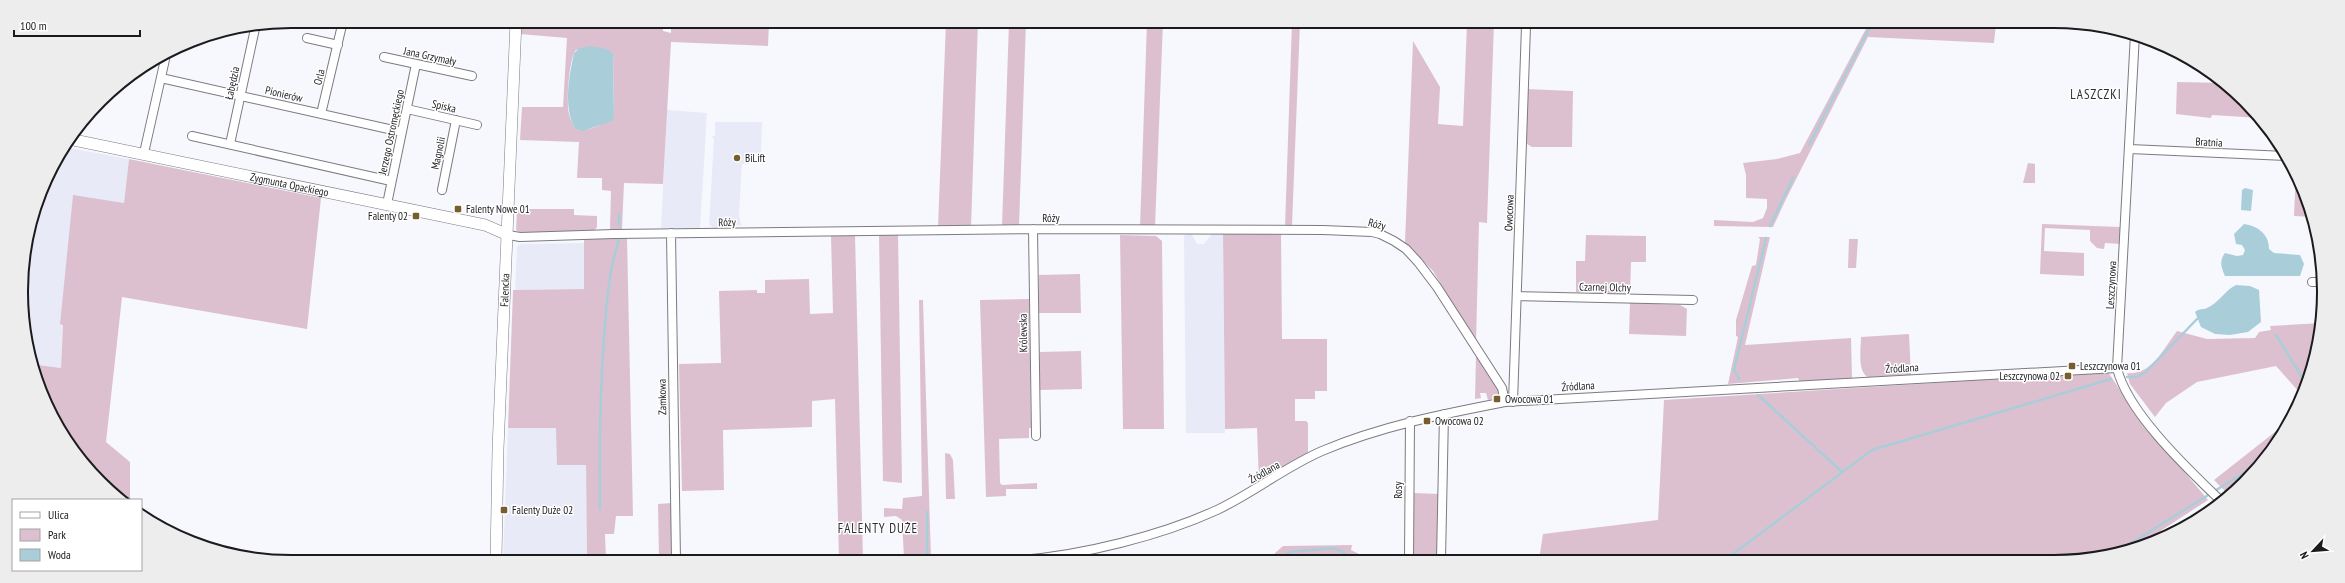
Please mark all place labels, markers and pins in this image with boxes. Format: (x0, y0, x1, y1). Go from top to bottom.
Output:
place label: BiLift (745, 151, 765, 165)
marker: BiLift (732, 153, 742, 163)
place label: Falenty Nowe 01 (466, 202, 530, 216)
marker: Falenty Nowe 01 (453, 204, 463, 214)
place label: Falenty 02 (368, 209, 408, 223)
marker: Falenty 02 (411, 211, 421, 221)
place label: Leszczynowa 01 (2080, 359, 2141, 373)
marker: Leszczynowa 01 (2067, 361, 2077, 371)
place label: Leszczynowa 02 (1999, 369, 2060, 383)
marker: Leszczynowa 02 (2063, 371, 2073, 381)
place label: Owocowa 01 (1505, 392, 1554, 406)
marker: Owocowa 01 (1492, 394, 1502, 404)
place label: Owocowa 02 (1435, 414, 1484, 428)
marker: Owocowa 02 (1422, 416, 1432, 426)
place label: Falenty Duże 02 (512, 503, 573, 517)
marker: Falenty Duże 02 (499, 505, 509, 515)

